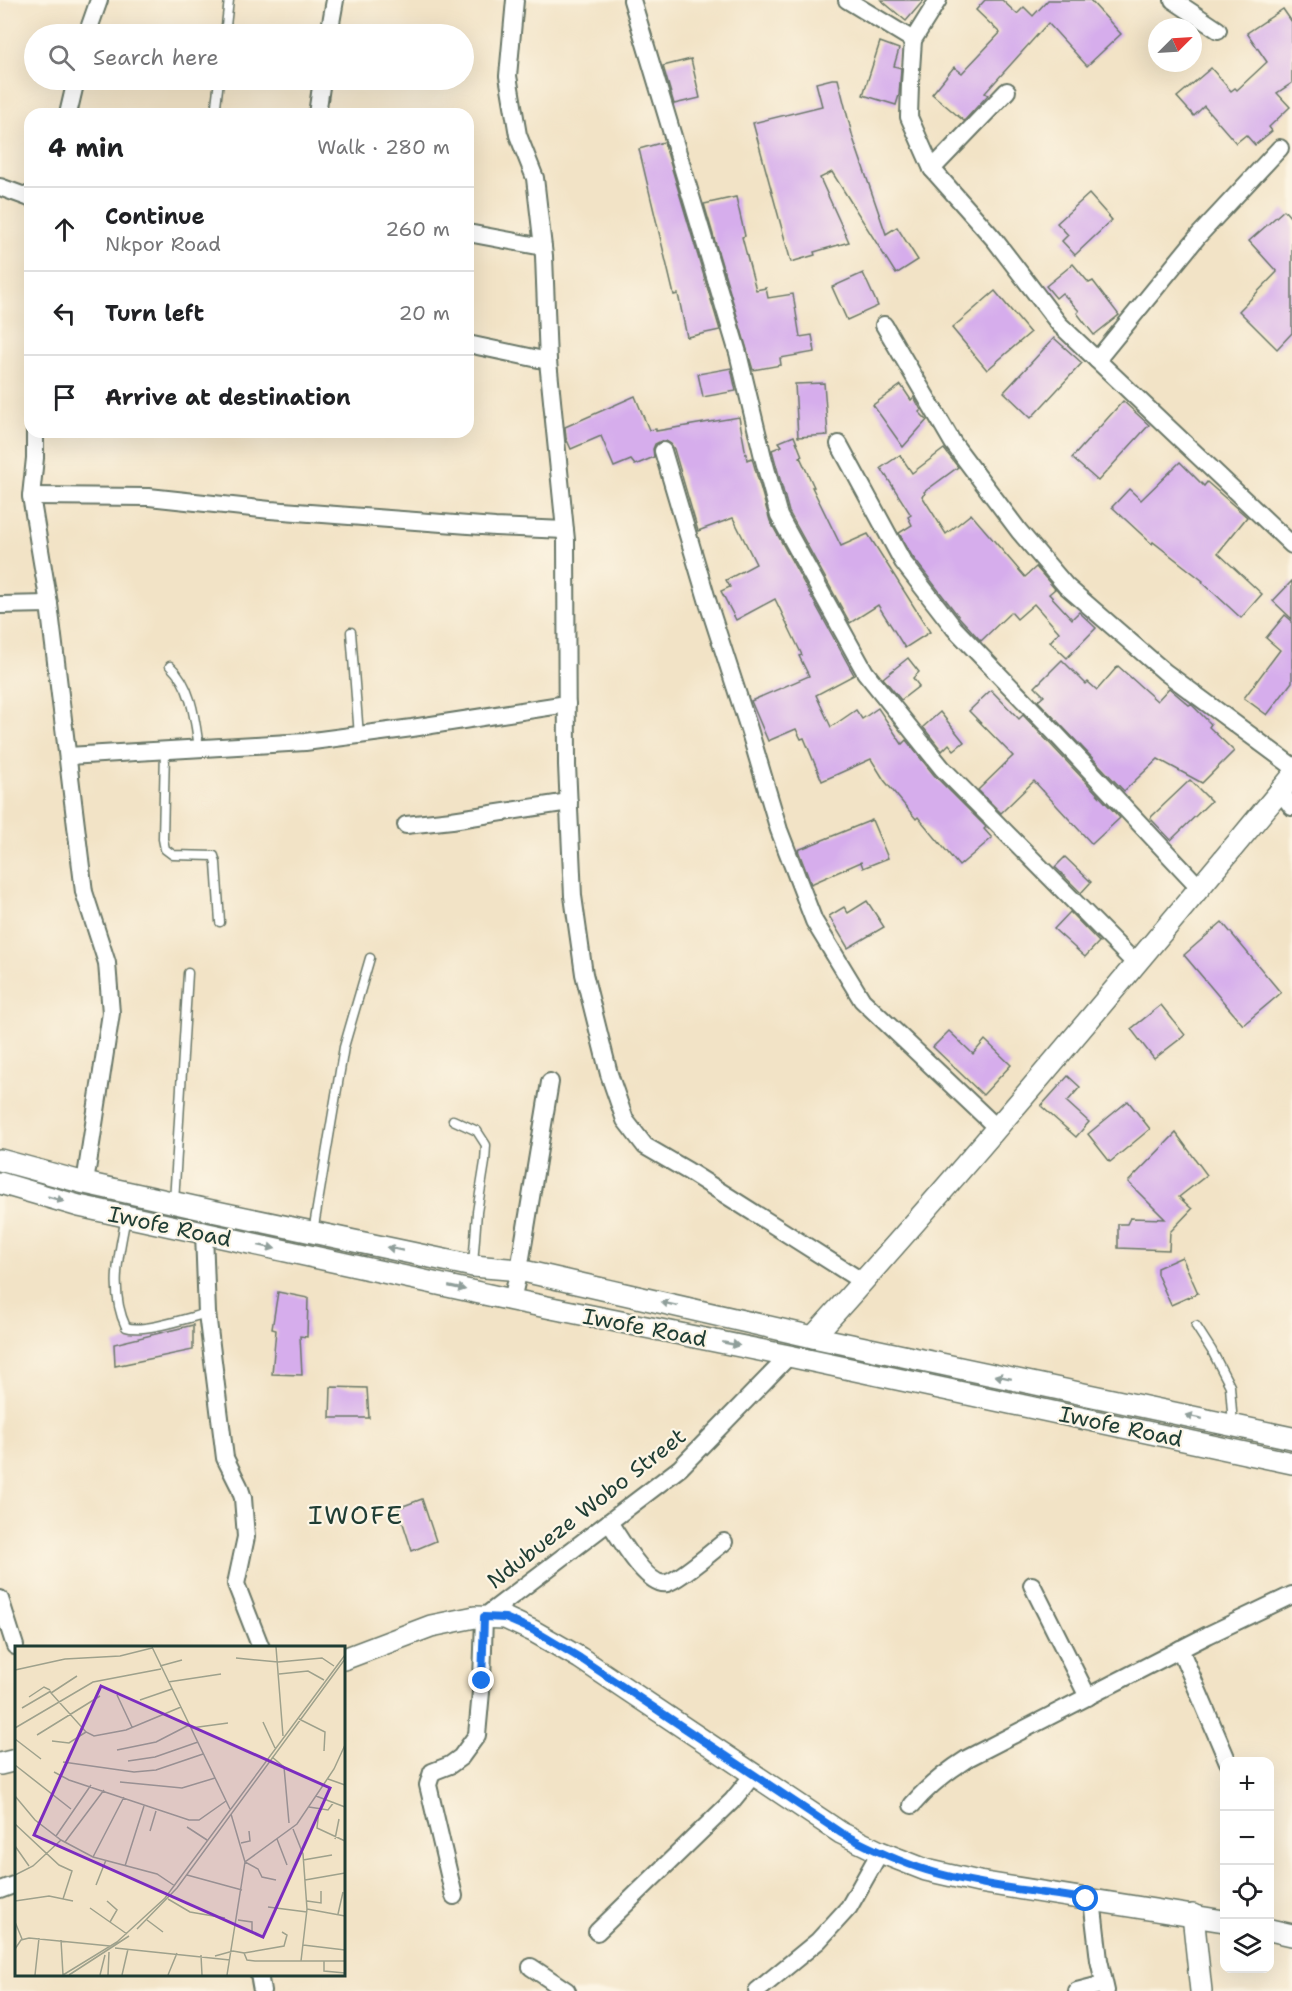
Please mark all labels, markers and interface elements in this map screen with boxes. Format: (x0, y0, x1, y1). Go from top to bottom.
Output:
north arrow (1148, 18, 1202, 72)
search box (24, 24, 474, 90)
icon: search (45, 41, 78, 74)
text: Search here (93, 43, 219, 72)
text: 4 min (48, 130, 124, 165)
text: Walk · 280 m (317, 134, 450, 160)
text: Continue (105, 202, 205, 231)
icon: ahead (48, 213, 81, 246)
text: 260 m (385, 216, 450, 242)
text: Nkpor Road (105, 231, 221, 257)
icon: left (48, 297, 81, 330)
text: Turn left (105, 299, 204, 328)
text: 20 m (399, 300, 450, 326)
icon: arrive (48, 381, 81, 414)
text: Arrive at destination (105, 383, 351, 412)
one-way arrow (47, 1195, 65, 1204)
street label: Iwofe Road (105, 1199, 234, 1254)
one-way arrow (258, 1242, 276, 1252)
one-way arrow (386, 1244, 405, 1254)
one-way arrow (448, 1284, 467, 1293)
one-way arrow (659, 1298, 678, 1308)
street label: Iwofe Road (581, 1301, 709, 1354)
one-way arrow (721, 1340, 740, 1349)
one-way arrow (993, 1372, 1012, 1381)
street label: Iwofe Road (1056, 1399, 1185, 1454)
one-way arrow (1184, 1412, 1203, 1421)
street label: Ndubueze Wobo Street (481, 1422, 692, 1595)
district label: IWOFE (308, 1497, 404, 1532)
inset map (15, 1646, 345, 1976)
route end (468, 1667, 494, 1693)
map controls (1220, 1757, 1274, 1973)
button: + (1220, 1757, 1274, 1811)
button: − (1220, 1811, 1274, 1865)
button: locate (1220, 1865, 1274, 1919)
route start (1072, 1885, 1098, 1911)
button: layers (1220, 1919, 1274, 1973)

